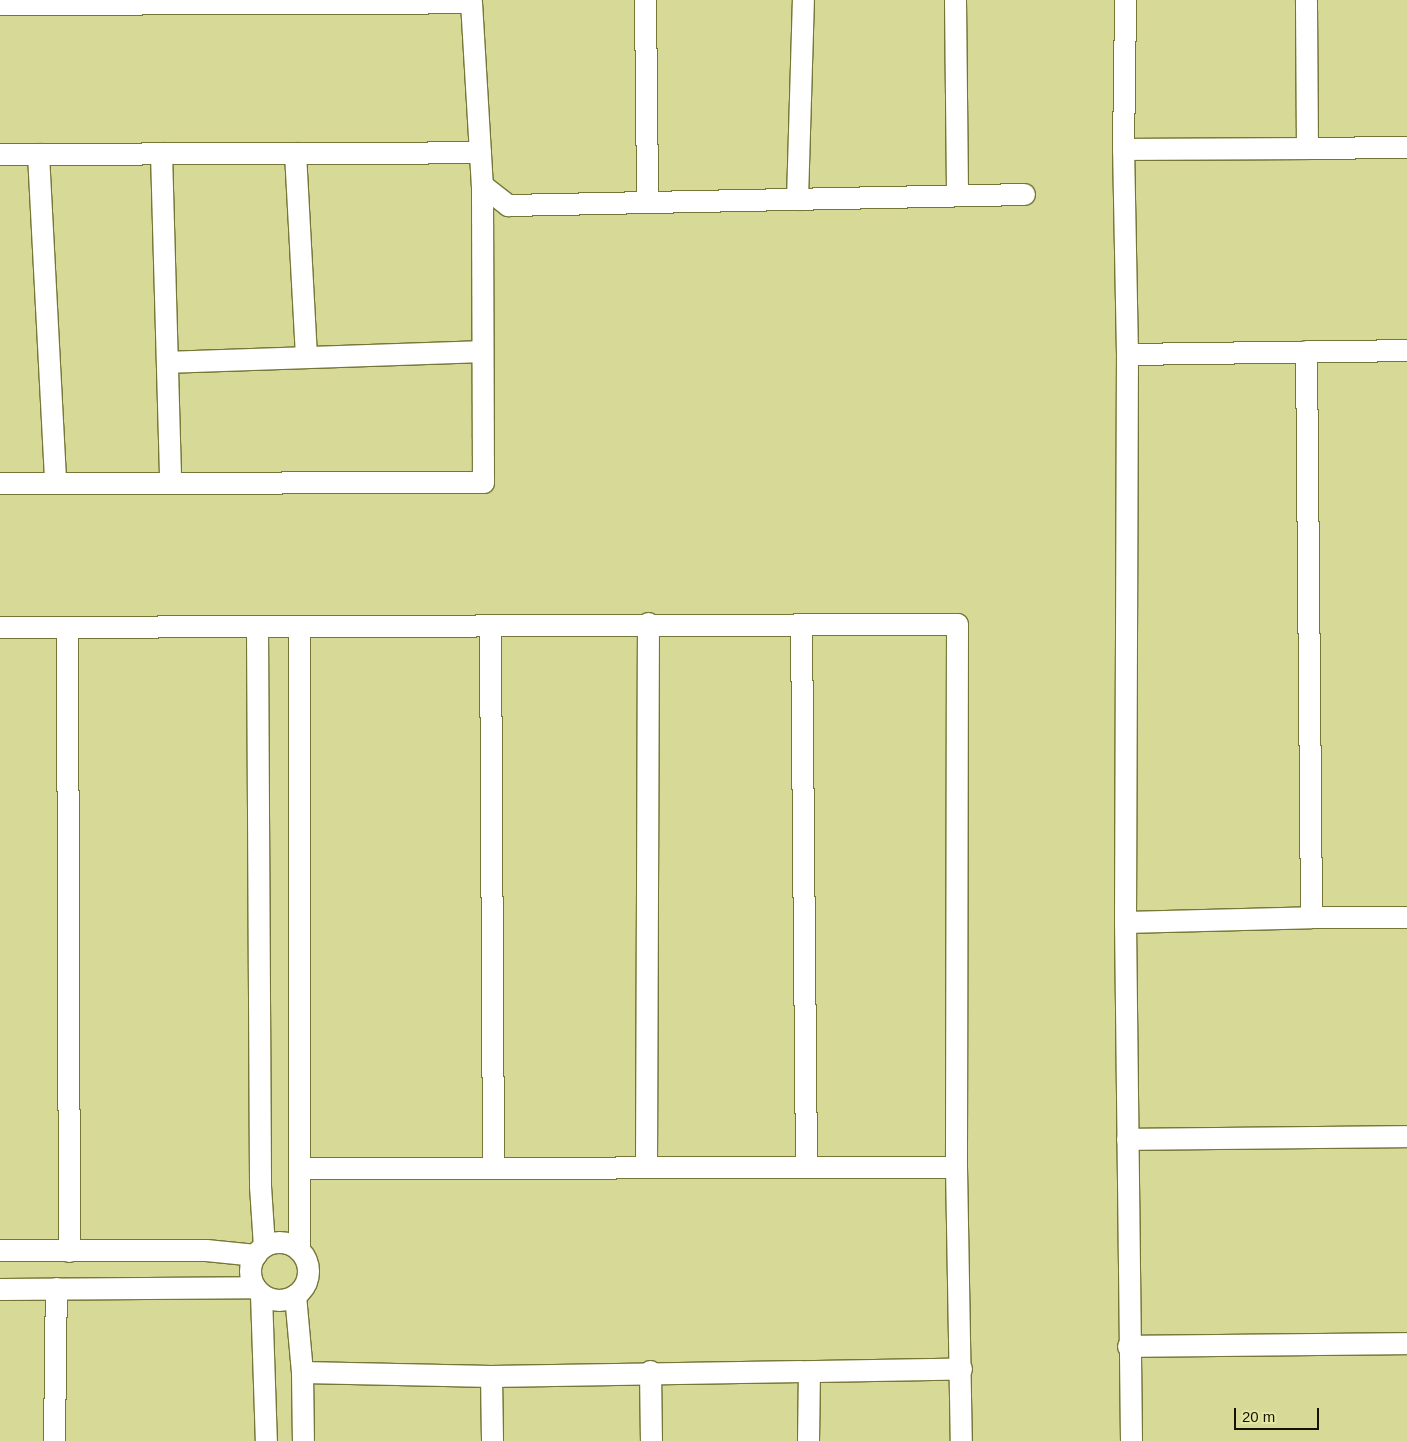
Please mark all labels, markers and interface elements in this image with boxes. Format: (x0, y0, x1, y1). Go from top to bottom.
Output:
scale bar (1237, 1398, 1322, 1430)
text: 20 m (1242, 1408, 1275, 1425)

